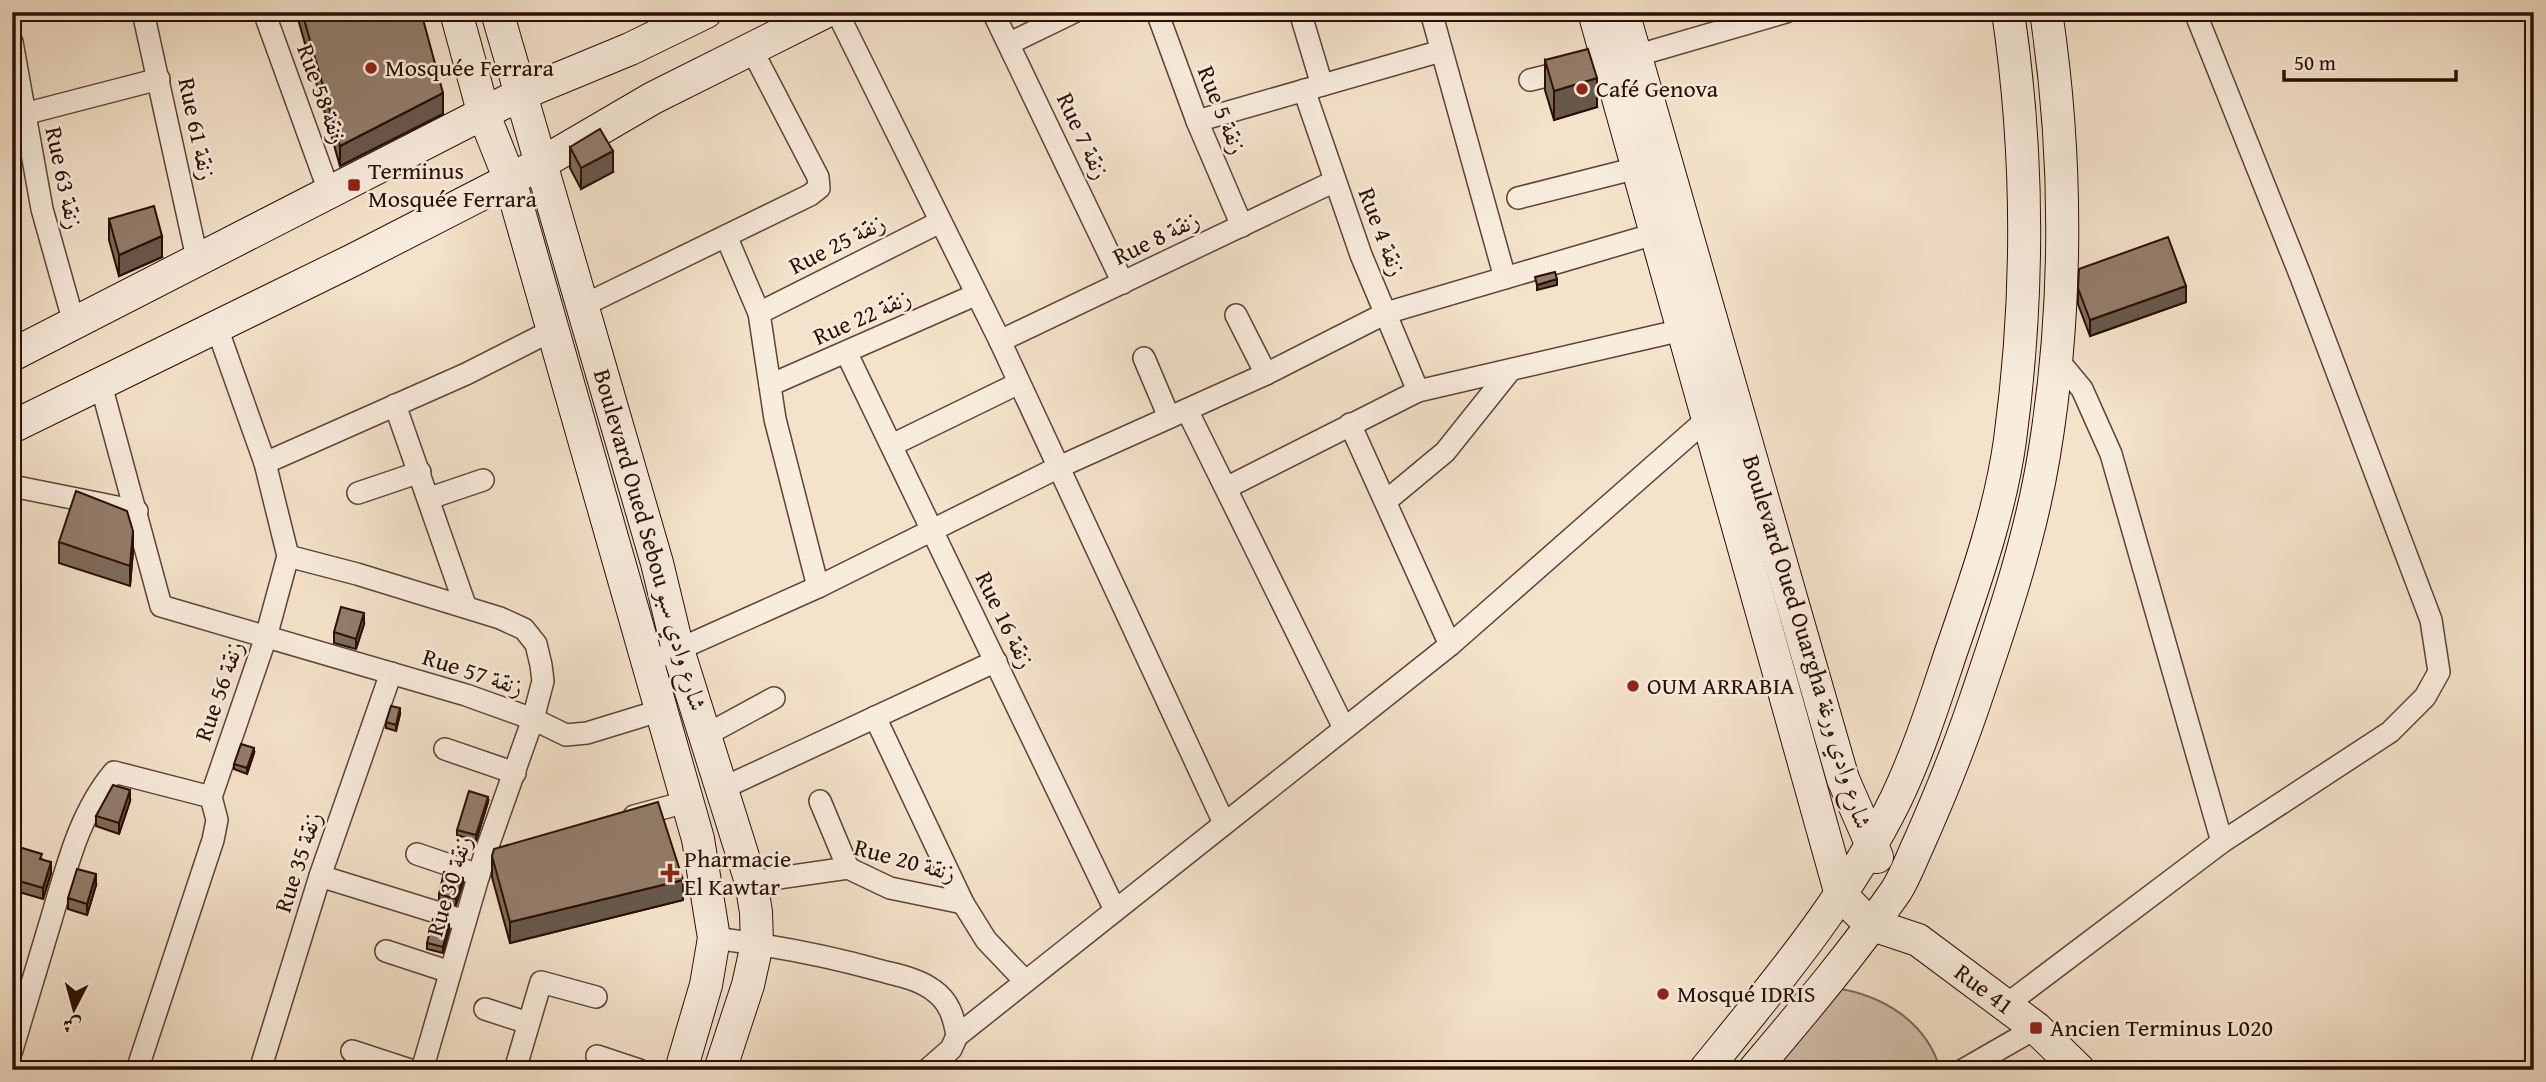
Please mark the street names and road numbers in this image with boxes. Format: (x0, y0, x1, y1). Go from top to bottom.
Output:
street label: Rue 58 زنقة (288, 39, 357, 149)
street label: Rue 5 زنقة (1189, 60, 1256, 159)
street label: Rue 61 زنقة (170, 74, 225, 183)
street label: Rue 7 زنقة (1048, 86, 1119, 185)
street label: Rue 63 زنقة (37, 123, 92, 232)
street label: Rue 4 زنقة (1350, 182, 1415, 281)
street label: Rue 8 زنقة (1107, 202, 1205, 274)
street label: Rue 25 زنقة (782, 204, 891, 283)
street label: Rue 22 زنقة (807, 279, 916, 354)
street label: Boulevard Oued Sebou شارع وادي سبو (582, 365, 716, 716)
street label: Boulevard Oued Ouargha شارع وادي ورغة (1731, 451, 1881, 834)
street label: Rue 16 زنقة (967, 565, 1044, 674)
street label: Rue 56 زنقة (185, 636, 252, 746)
street label: Rue 57 زنقة (418, 639, 528, 704)
street label: Rue 35 زنقة (265, 807, 330, 917)
street label: Rue 20 زنقة (850, 829, 960, 890)
street label: Rue 30 زنقة (417, 831, 480, 941)
street label: Rue 41 (1947, 955, 2021, 1023)

